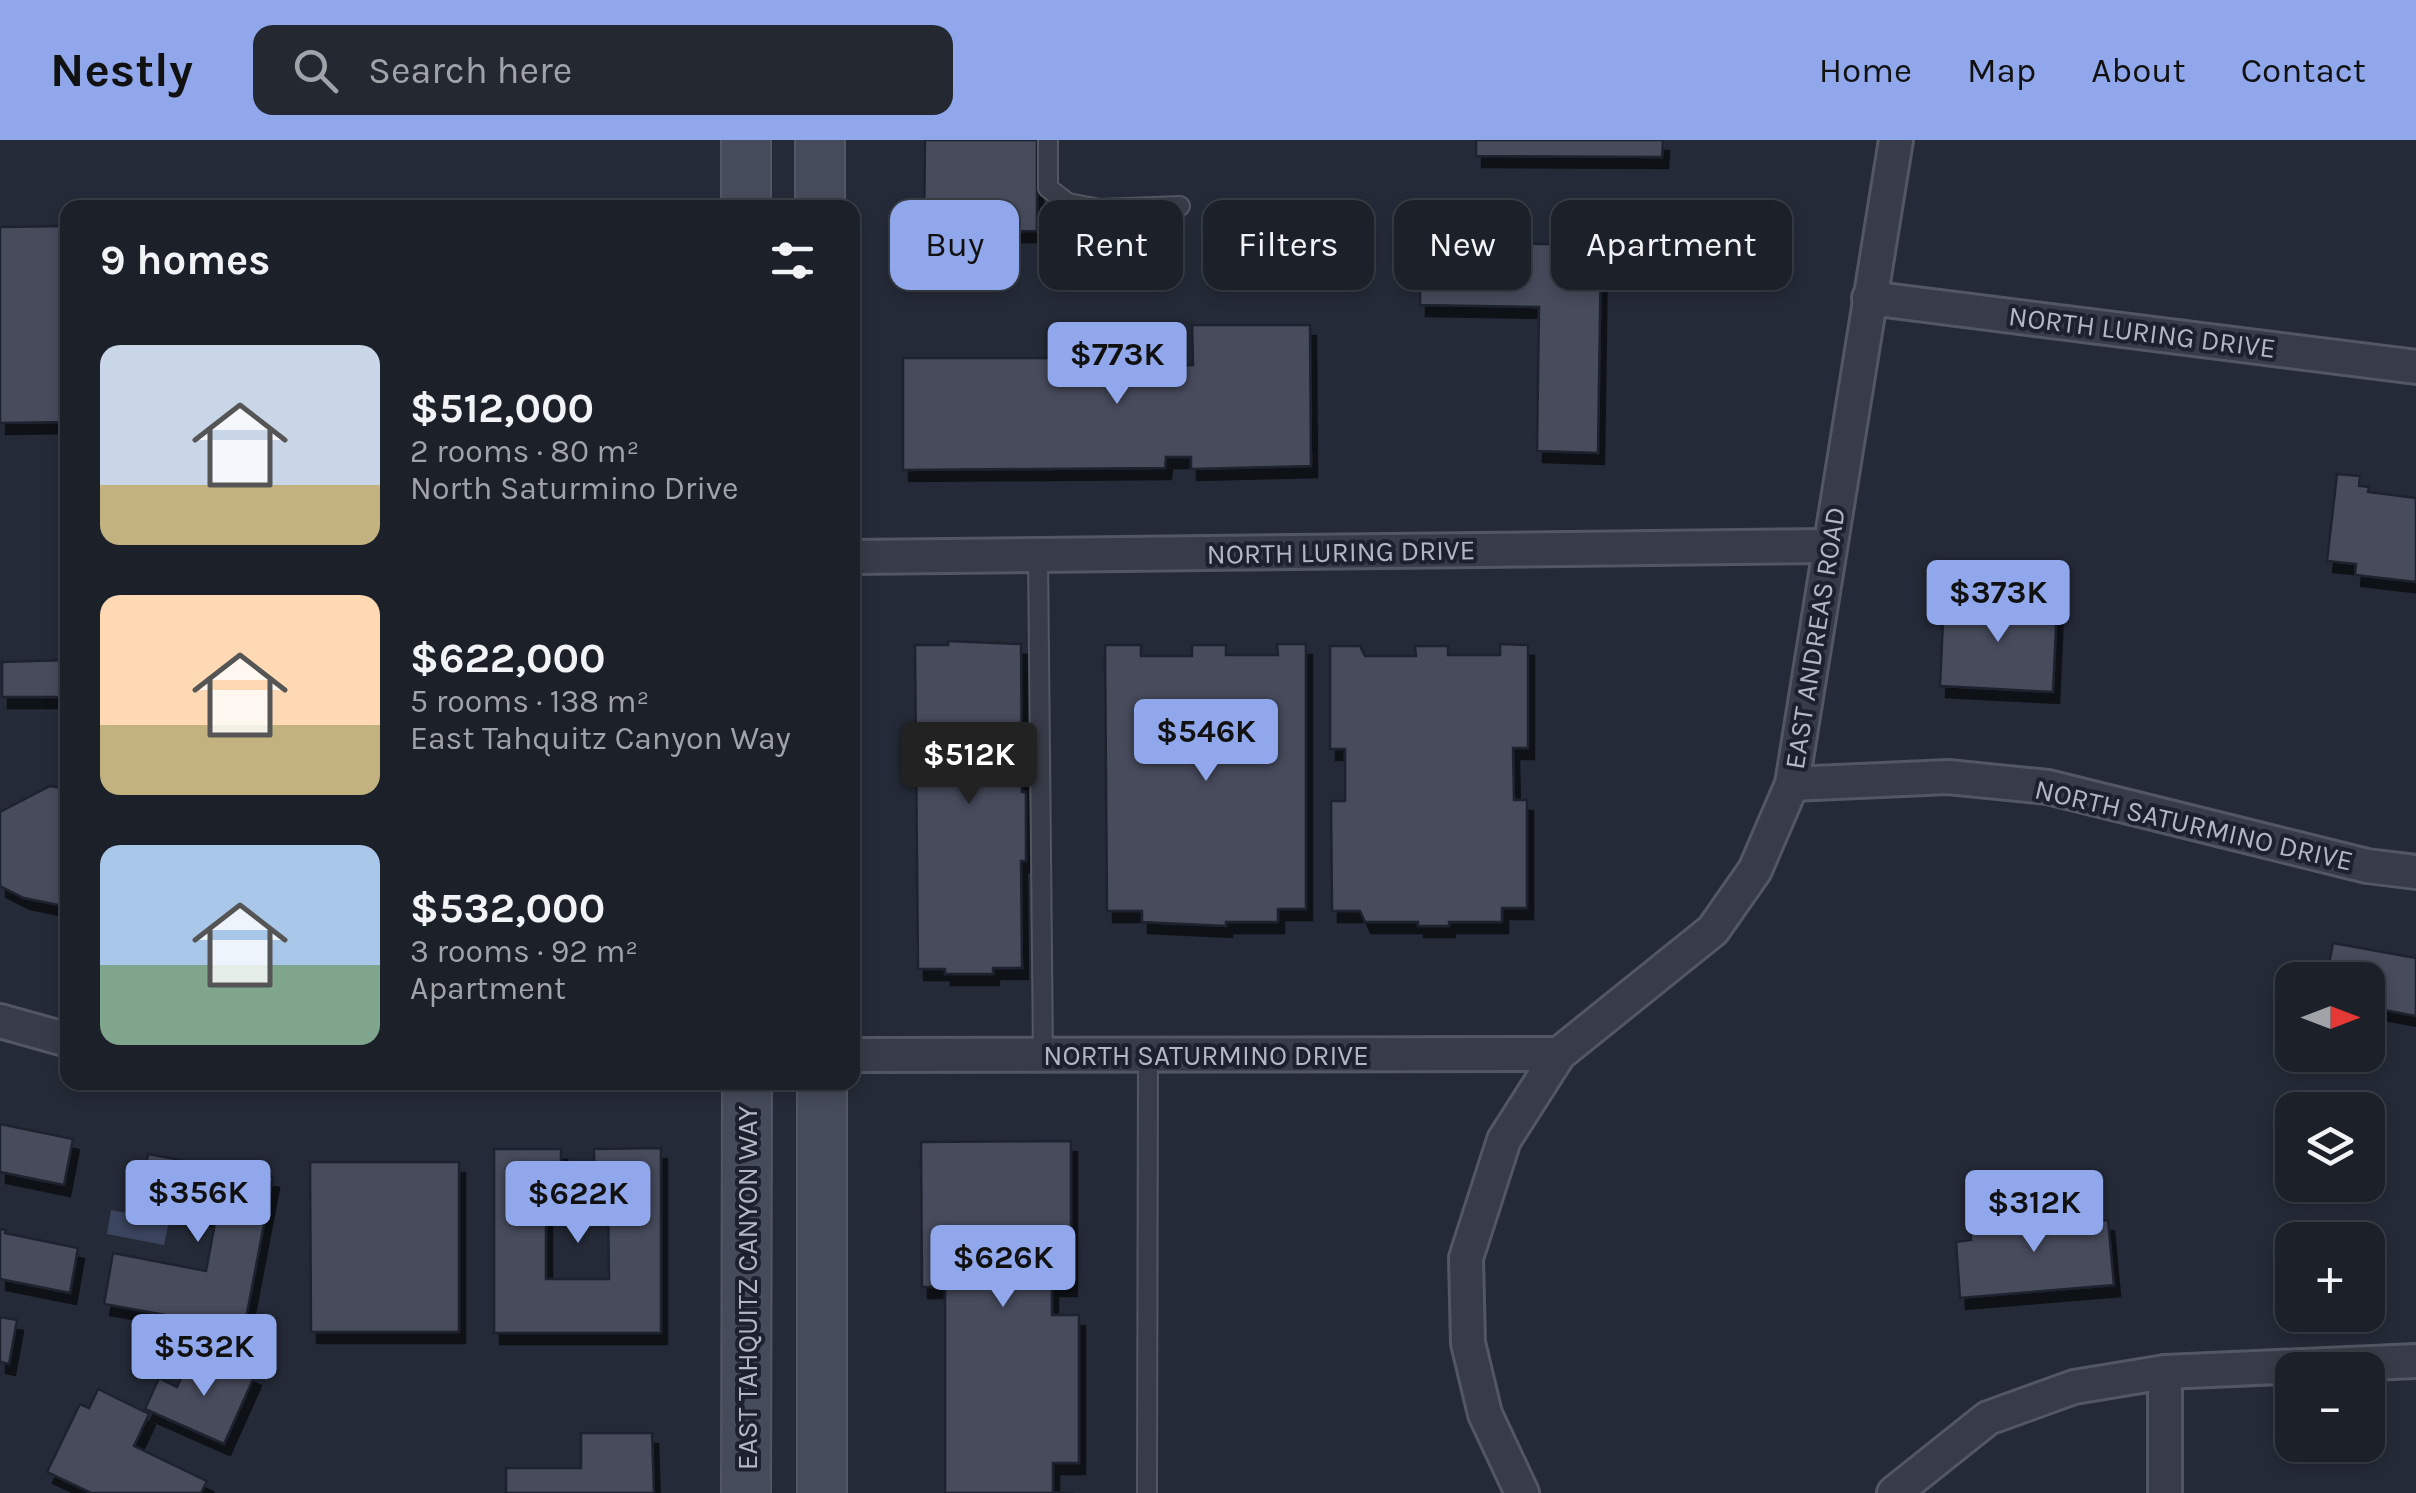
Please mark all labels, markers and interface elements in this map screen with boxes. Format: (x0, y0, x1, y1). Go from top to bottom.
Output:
search box (253, 25, 953, 115)
text: Nestly (50, 42, 193, 98)
icon: search (288, 43, 343, 98)
text: Search here (368, 48, 572, 93)
text: Home (1819, 50, 1912, 91)
text: Map (1967, 50, 2036, 91)
text: About (2091, 50, 2186, 91)
text: Contact (2241, 50, 2366, 91)
chip: Buy (890, 200, 1019, 290)
chip: Rent (1039, 200, 1183, 290)
chip: Filters (1203, 200, 1374, 290)
chip: New (1394, 200, 1531, 290)
chip: Apartment (1551, 200, 1792, 290)
icon: filters (765, 233, 820, 288)
text: 9 homes (100, 235, 270, 285)
street label: NORTH LURING DRIVE (2007, 299, 2277, 365)
pin: $773K (1047, 322, 1187, 407)
text: $773K (1070, 336, 1164, 373)
text: $512,000 (410, 383, 594, 433)
icon: home (180, 385, 300, 505)
text: 2 rooms · 80 m² (410, 433, 639, 470)
text: North Saturmino Drive (410, 470, 738, 507)
street label: EAST ANDREAS ROAD (1778, 504, 1852, 772)
street label: NORTH LURING DRIVE (1206, 533, 1476, 571)
pin: $373K (1928, 560, 2068, 645)
text: $373K (1949, 574, 2047, 611)
text: $622,000 (410, 633, 606, 683)
icon: home (180, 635, 300, 755)
text: 5 rooms · 138 m² (410, 683, 649, 720)
pin: $546K (1136, 699, 1276, 784)
text: $546K (1156, 713, 1256, 750)
text: East Tahquitz Canyon Way (410, 720, 791, 757)
pin: $512K (899, 722, 1039, 807)
text: $512K (923, 736, 1015, 773)
street label: NORTH SATURMINO DRIVE (2032, 772, 2356, 878)
text: $532,000 (410, 883, 605, 933)
icon: home (180, 885, 300, 1005)
text: 3 rooms · 92 m² (410, 933, 638, 970)
north arrow (2275, 962, 2385, 1072)
map controls (2275, 962, 2385, 1462)
text: Apartment (410, 970, 566, 1007)
street label: NORTH SATURMINO DRIVE (1043, 1039, 1369, 1072)
button: layers (2275, 1092, 2385, 1202)
street label: EAST TAHQUITZ CANYON WAY (731, 1105, 764, 1470)
pin: $356K (128, 1160, 268, 1245)
pin: $622K (508, 1161, 648, 1246)
pin: $312K (1964, 1170, 2104, 1255)
text: $356K (148, 1174, 248, 1211)
text: $622K (527, 1175, 629, 1212)
text: $312K (1987, 1184, 2081, 1221)
button: + (2275, 1222, 2385, 1332)
pin: $626K (933, 1225, 1073, 1310)
text: $626K (952, 1239, 1054, 1276)
pin: $532K (134, 1314, 274, 1399)
text: $532K (154, 1328, 254, 1365)
button: − (2275, 1352, 2385, 1462)

